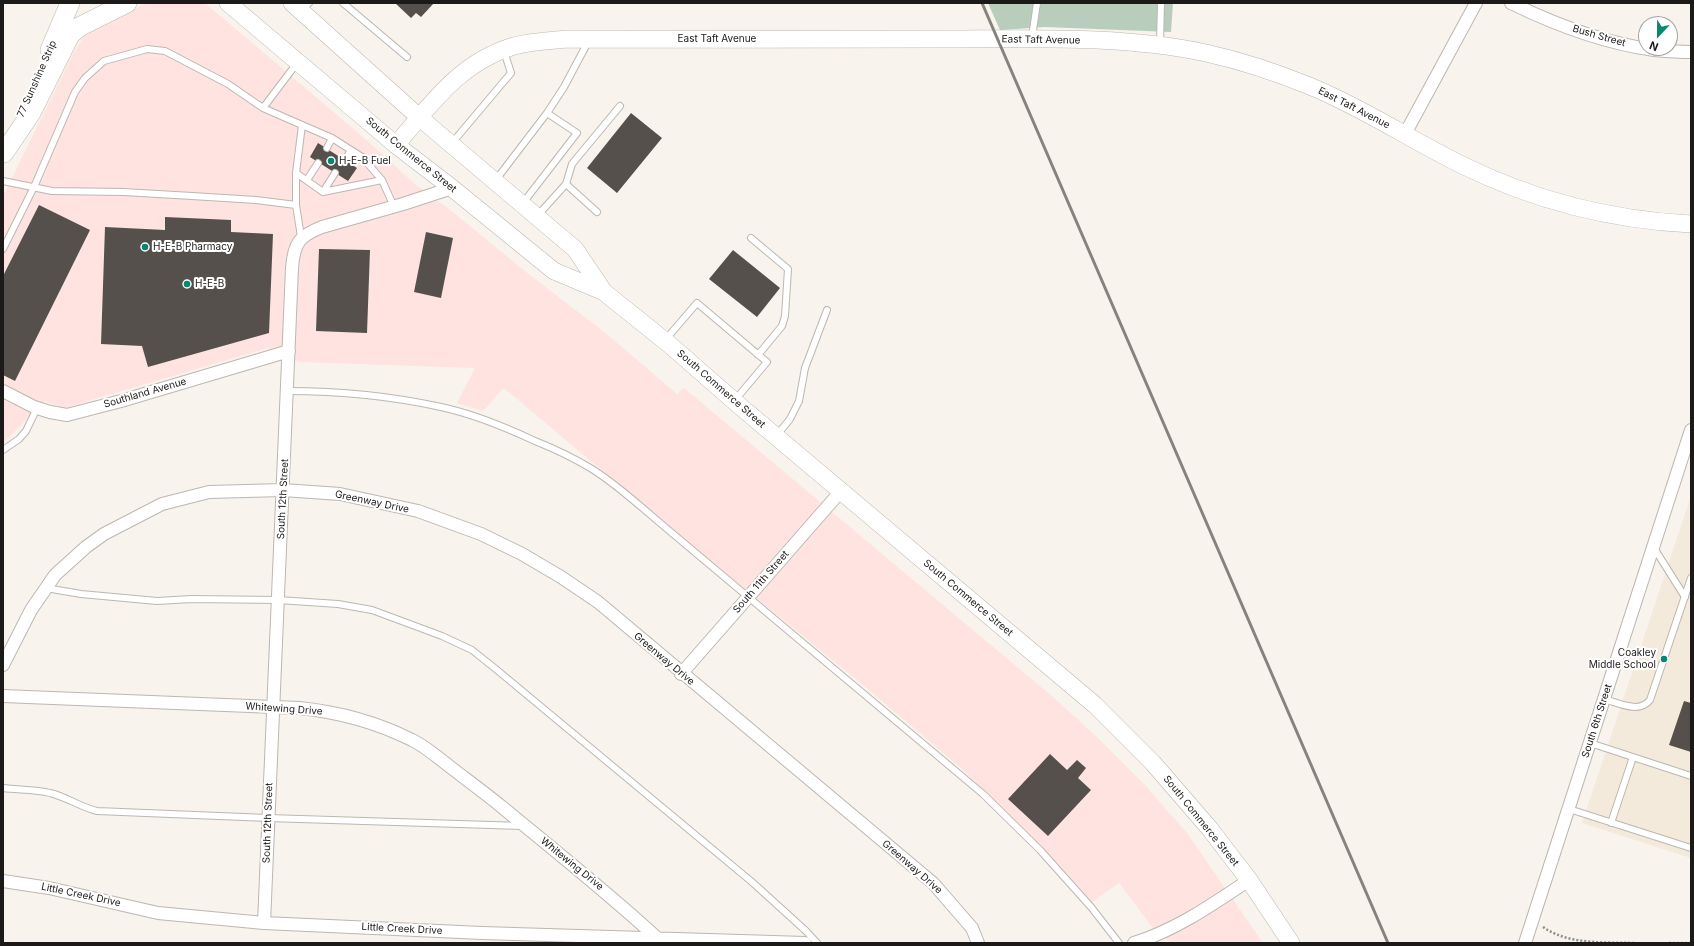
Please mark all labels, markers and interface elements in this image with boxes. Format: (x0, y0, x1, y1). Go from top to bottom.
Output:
north arrow (1638, 16, 1678, 56)
street label: Bush Street (1571, 23, 1627, 49)
street label: East Taft Avenue (678, 33, 756, 45)
street label: East Taft Avenue (1001, 33, 1081, 47)
text: N (1647, 38, 1660, 54)
street label: 77 Sunshine Strip (15, 39, 59, 119)
street label: East Taft Avenue (1316, 85, 1392, 131)
street label: South Commerce Street (363, 115, 459, 195)
place label: H-E-B Fuel (339, 155, 391, 167)
marker: H-E-B Fuel (326, 156, 336, 166)
place label: H-E-B Pharmacy (153, 241, 232, 253)
marker: H-E-B Pharmacy (140, 242, 150, 252)
place label: H-E-B (195, 278, 224, 290)
marker: H-E-B (182, 279, 192, 289)
street label: South Commerce Street (674, 347, 768, 431)
street label: Southland Avenue (102, 375, 188, 411)
street label: South 12th Street (275, 458, 291, 540)
street label: Greenway Drive (334, 488, 410, 516)
street label: South 11th Street (731, 548, 791, 616)
street label: South Commerce Street (921, 557, 1015, 639)
street label: Greenway Drive (631, 630, 697, 688)
place label: Coakley Middle School (1589, 647, 1656, 670)
marker: Coakley Middle School (1659, 654, 1669, 664)
street label: South 6th Street (1579, 683, 1615, 759)
street label: Whitewing Drive (245, 700, 323, 718)
street label: South Commerce Street (1161, 773, 1241, 869)
street label: South 12th Street (261, 782, 275, 864)
street label: Whitewing Drive (538, 835, 606, 893)
street label: Greenway Drive (880, 838, 944, 896)
street label: Little Creek Drive (40, 881, 122, 909)
street label: Little Creek Drive (361, 921, 443, 937)

